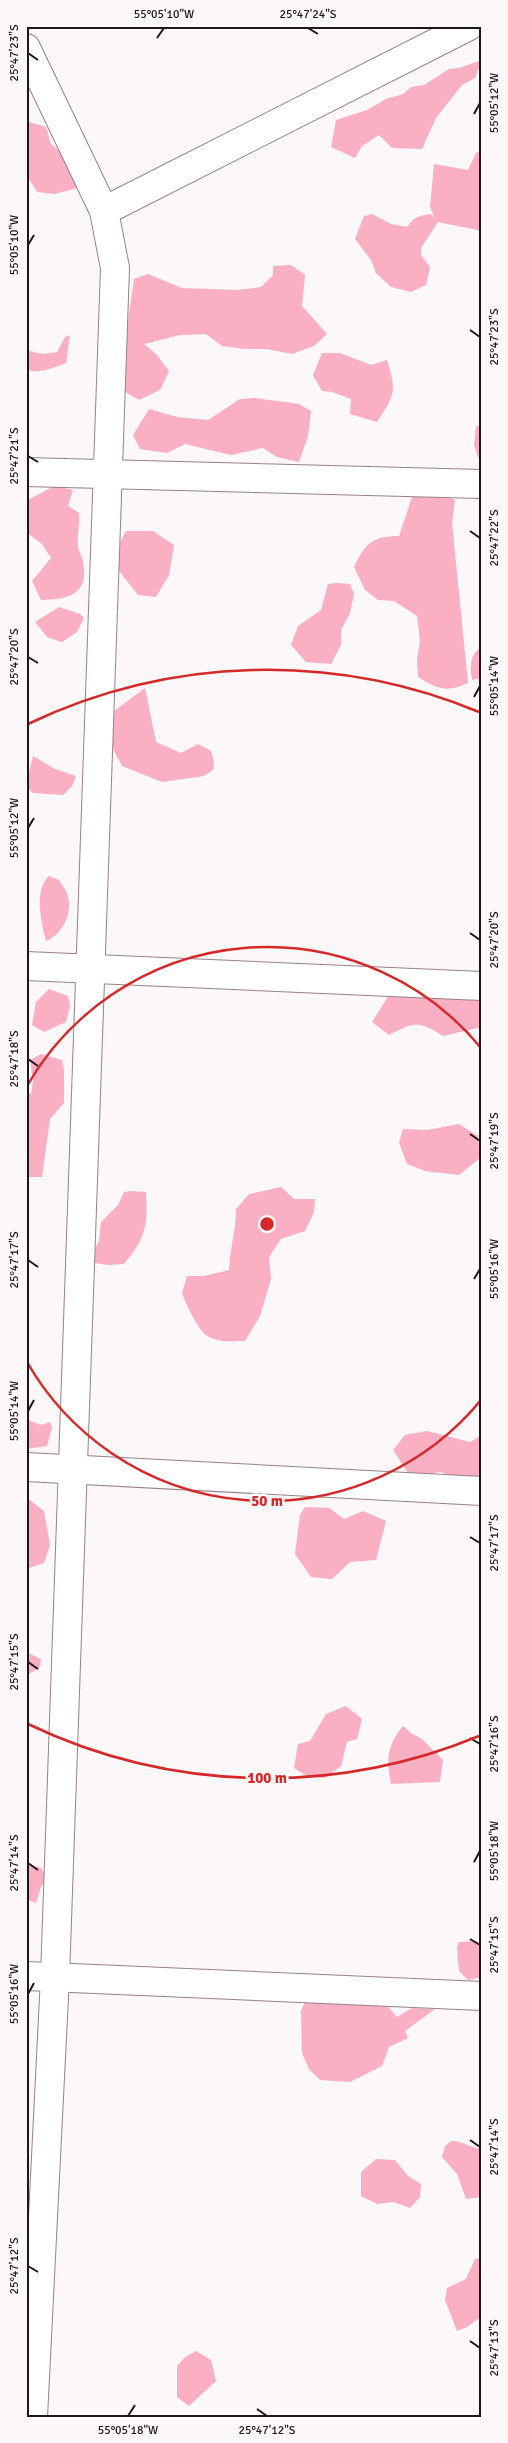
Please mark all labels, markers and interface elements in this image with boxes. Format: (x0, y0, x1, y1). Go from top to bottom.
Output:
text: 55°05'10"W (134, 7, 194, 22)
text: 25°47'24"S (279, 7, 337, 22)
text: 25°47'23"S (7, 24, 22, 82)
text: 55°05'12"W (487, 73, 502, 133)
text: 55°05'10"W (7, 215, 22, 275)
text: 25°47'23"S (487, 308, 502, 366)
text: 25°47'21"S (7, 427, 22, 485)
text: 25°47'22"S (487, 509, 502, 567)
text: 25°47'20"S (7, 628, 22, 686)
text: 55°05'14"W (487, 656, 502, 716)
text: 55°05'12"W (7, 798, 22, 858)
text: 25°47'20"S (487, 911, 502, 969)
text: 25°47'18"S (7, 1030, 22, 1088)
text: 25°47'19"S (487, 1112, 502, 1170)
centre of rings (258, 1215, 276, 1233)
text: 25°47'17"S (7, 1231, 22, 1289)
text: 55°05'16"W (487, 1239, 502, 1299)
text: 55°05'14"W (7, 1381, 22, 1441)
text: 50 m (251, 1492, 283, 1510)
text: 25°47'17"S (487, 1514, 502, 1572)
text: 25°47'15"S (7, 1633, 22, 1691)
text: 25°47'16"S (487, 1715, 502, 1773)
text: 100 m (247, 1769, 287, 1787)
text: 55°05'18"W (487, 1821, 502, 1881)
text: 25°47'14"S (7, 1834, 22, 1892)
text: 25°47'15"S (487, 1916, 502, 1974)
text: 55°05'16"W (7, 1964, 22, 2024)
text: 25°47'14"S (487, 2118, 502, 2176)
text: 25°47'12"S (7, 2237, 22, 2295)
text: 25°47'13"S (487, 2319, 502, 2377)
text: 55°05'18"W (98, 2423, 158, 2438)
text: 25°47'12"S (238, 2423, 296, 2438)

